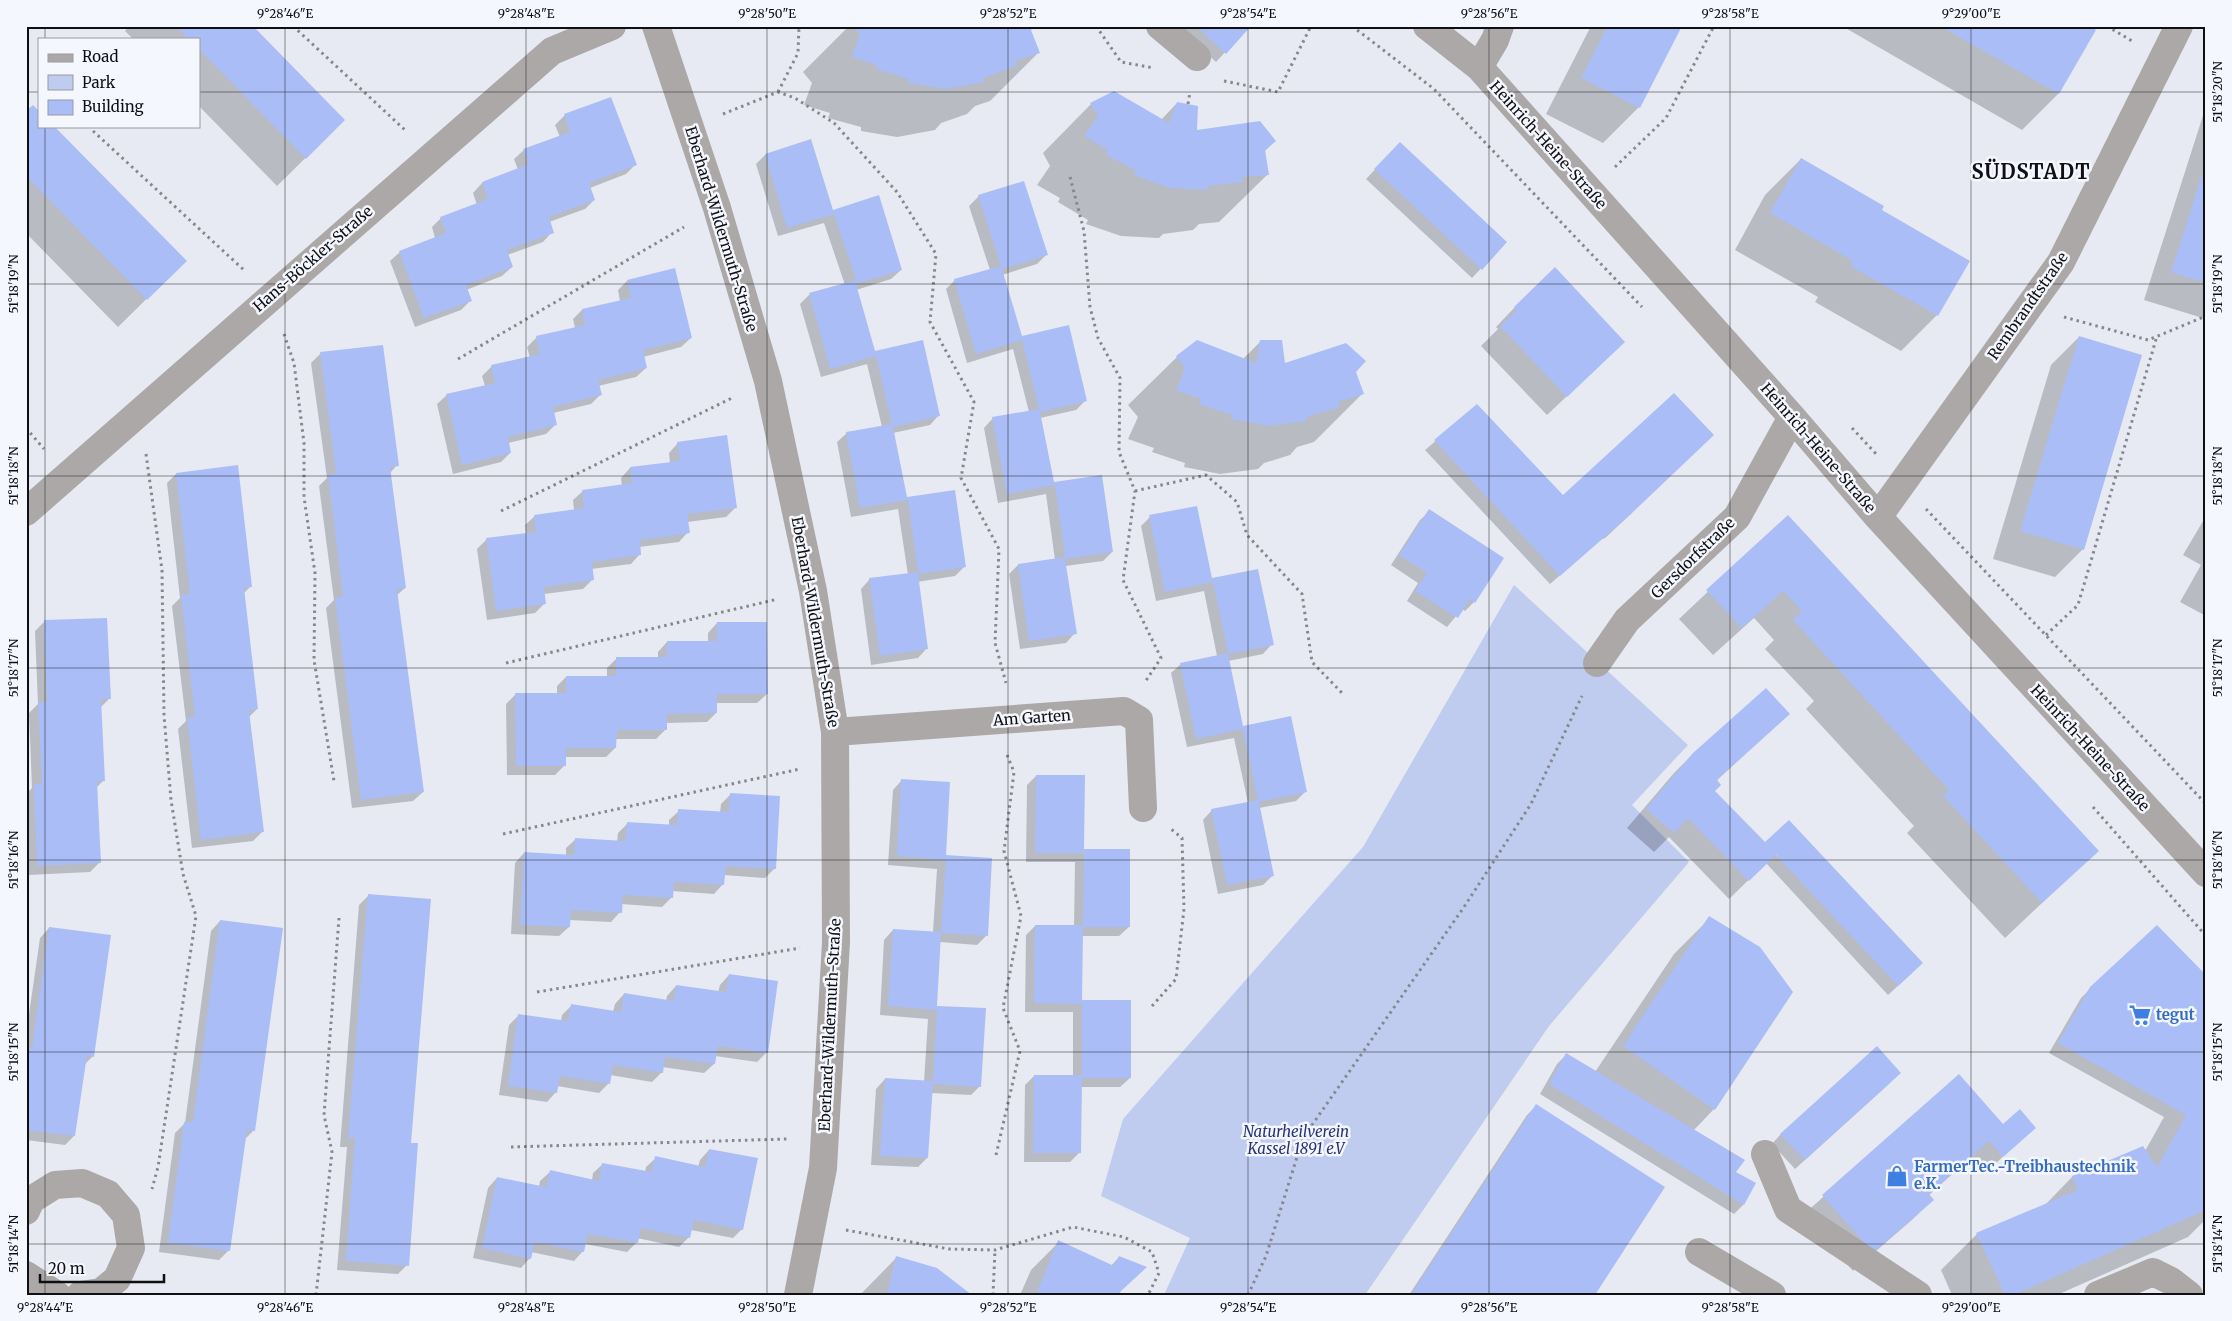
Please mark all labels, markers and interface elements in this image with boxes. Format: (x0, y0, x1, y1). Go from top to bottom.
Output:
text: 9°28'46"E (257, 6, 313, 21)
text: 9°28'48"E (498, 6, 555, 21)
text: 9°28'50"E (738, 6, 796, 21)
text: 9°28'52"E (980, 6, 1037, 21)
text: 9°28'54"E (1220, 6, 1276, 21)
text: 9°28'56"E (1461, 6, 1518, 21)
text: 9°28'58"E (1701, 6, 1759, 21)
text: 9°29'00"E (1942, 6, 2001, 21)
legend (38, 38, 200, 128)
text: Road (82, 47, 118, 66)
text: 51°18'20"N (2210, 60, 2225, 123)
text: Park (82, 73, 116, 92)
street label: Heinrich-Heine-Straße (1486, 77, 1611, 213)
text: Building (82, 97, 144, 116)
street label: Eberhard-Wildermuth-Straße (681, 124, 762, 334)
district label: SÜDSTADT (1971, 158, 2091, 184)
street label: Hans-Böckler-Straße (249, 201, 377, 316)
street label: Rembrandtstraße (1983, 248, 2072, 363)
text: 51°18'19"N (6, 254, 21, 314)
text: 51°18'19"N (2210, 254, 2225, 314)
street label: Heinrich-Heine-Straße (1757, 379, 1880, 517)
text: 51°18'18"N (6, 446, 21, 506)
text: 51°18'18"N (2210, 446, 2225, 506)
street label: Gersdorfstraße (1647, 513, 1739, 602)
street label: Eberhard-Wildermuth-Straße (788, 515, 843, 729)
text: 51°18'17"N (6, 638, 21, 697)
text: 51°18'17"N (2210, 638, 2225, 697)
street label: Heinrich-Heine-Straße (2027, 680, 2154, 815)
street label: Am Garten (991, 705, 1072, 730)
text: 51°18'16"N (6, 830, 21, 889)
text: 51°18'16"N (2210, 830, 2225, 889)
street label: Eberhard-Wildermuth-Straße (814, 918, 845, 1132)
supermarket icon: tegut (2127, 1002, 2153, 1028)
place label: tegut (2156, 1005, 2195, 1024)
text: 51°18'15"N (6, 1022, 21, 1081)
text: 51°18'15"N (2210, 1022, 2225, 1081)
park label: Naturheilverein Kassel 1891 e.V (1243, 1122, 1349, 1158)
place label: FarmerTec.-Treibhaustechnik e.K. (1914, 1157, 2136, 1193)
shop icon: FarmerTec.-Treibhaustechnik e.K. (1884, 1163, 1910, 1189)
text: 51°18'14"N (6, 1214, 21, 1273)
text: 51°18'14"N (2210, 1214, 2225, 1273)
scale bar (40, 1251, 164, 1283)
text: 20 m (48, 1259, 85, 1278)
text: 9°28'44"E (17, 1300, 73, 1315)
text: 9°28'46"E (257, 1300, 313, 1315)
text: 9°28'48"E (498, 1300, 555, 1315)
text: 9°28'50"E (738, 1300, 796, 1315)
text: 9°28'52"E (980, 1300, 1037, 1315)
text: 9°28'54"E (1220, 1300, 1276, 1315)
text: 9°28'56"E (1461, 1300, 1518, 1315)
text: 9°28'58"E (1701, 1300, 1759, 1315)
text: 9°29'00"E (1942, 1300, 2001, 1315)

